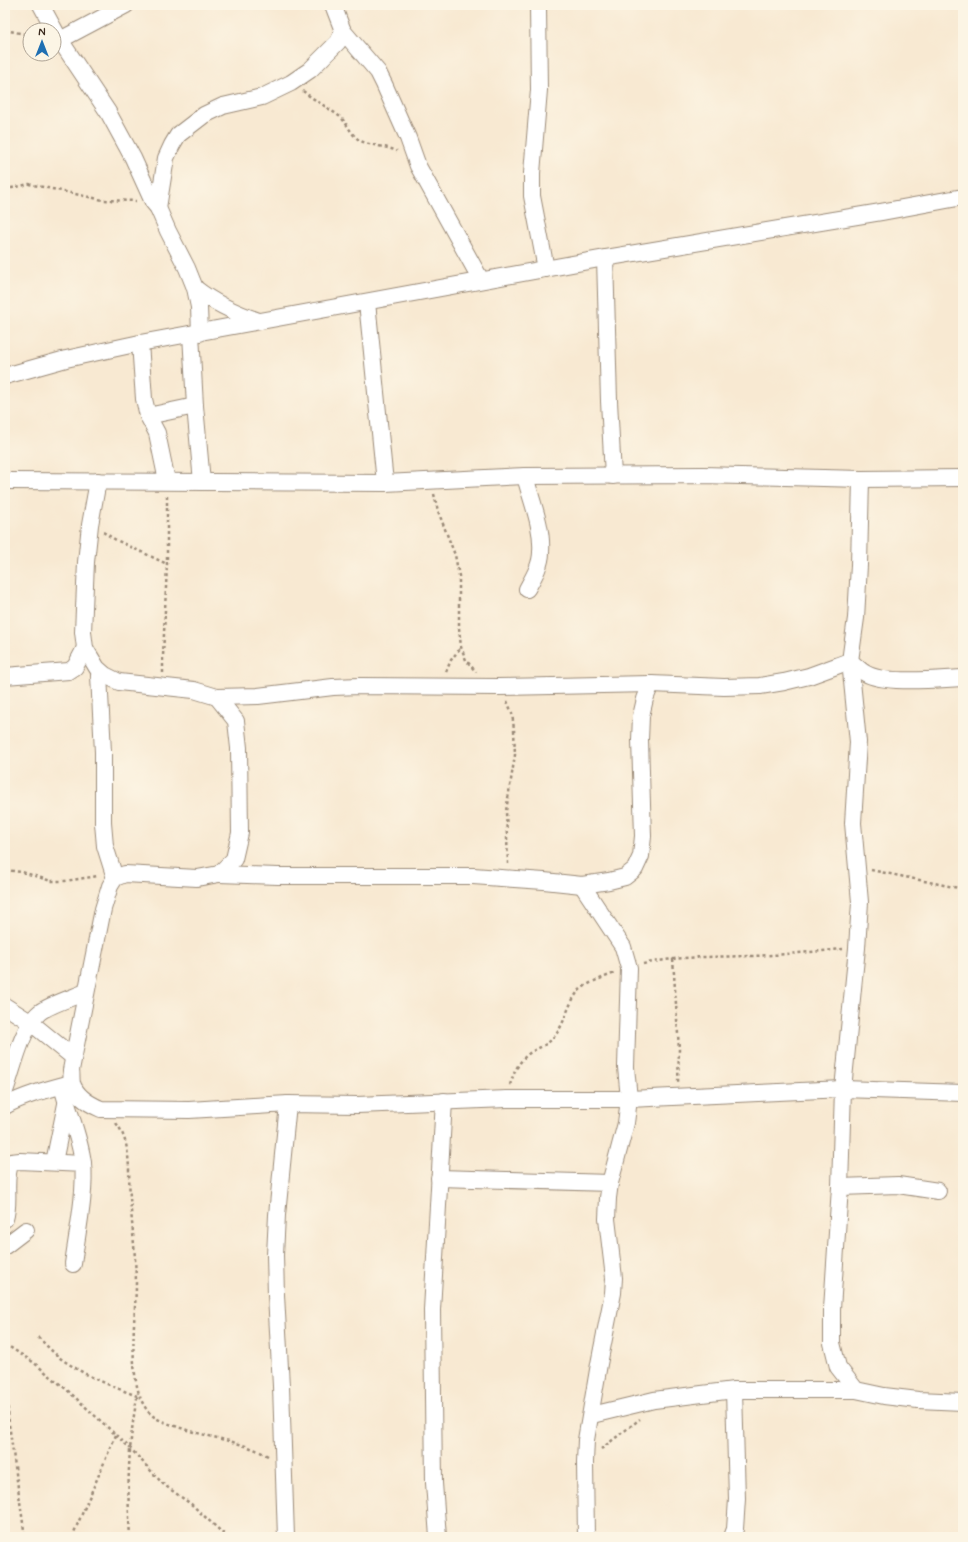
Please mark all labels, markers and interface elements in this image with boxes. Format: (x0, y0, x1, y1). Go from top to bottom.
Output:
north arrow (22, 22, 62, 62)
text: N (38, 26, 46, 40)

